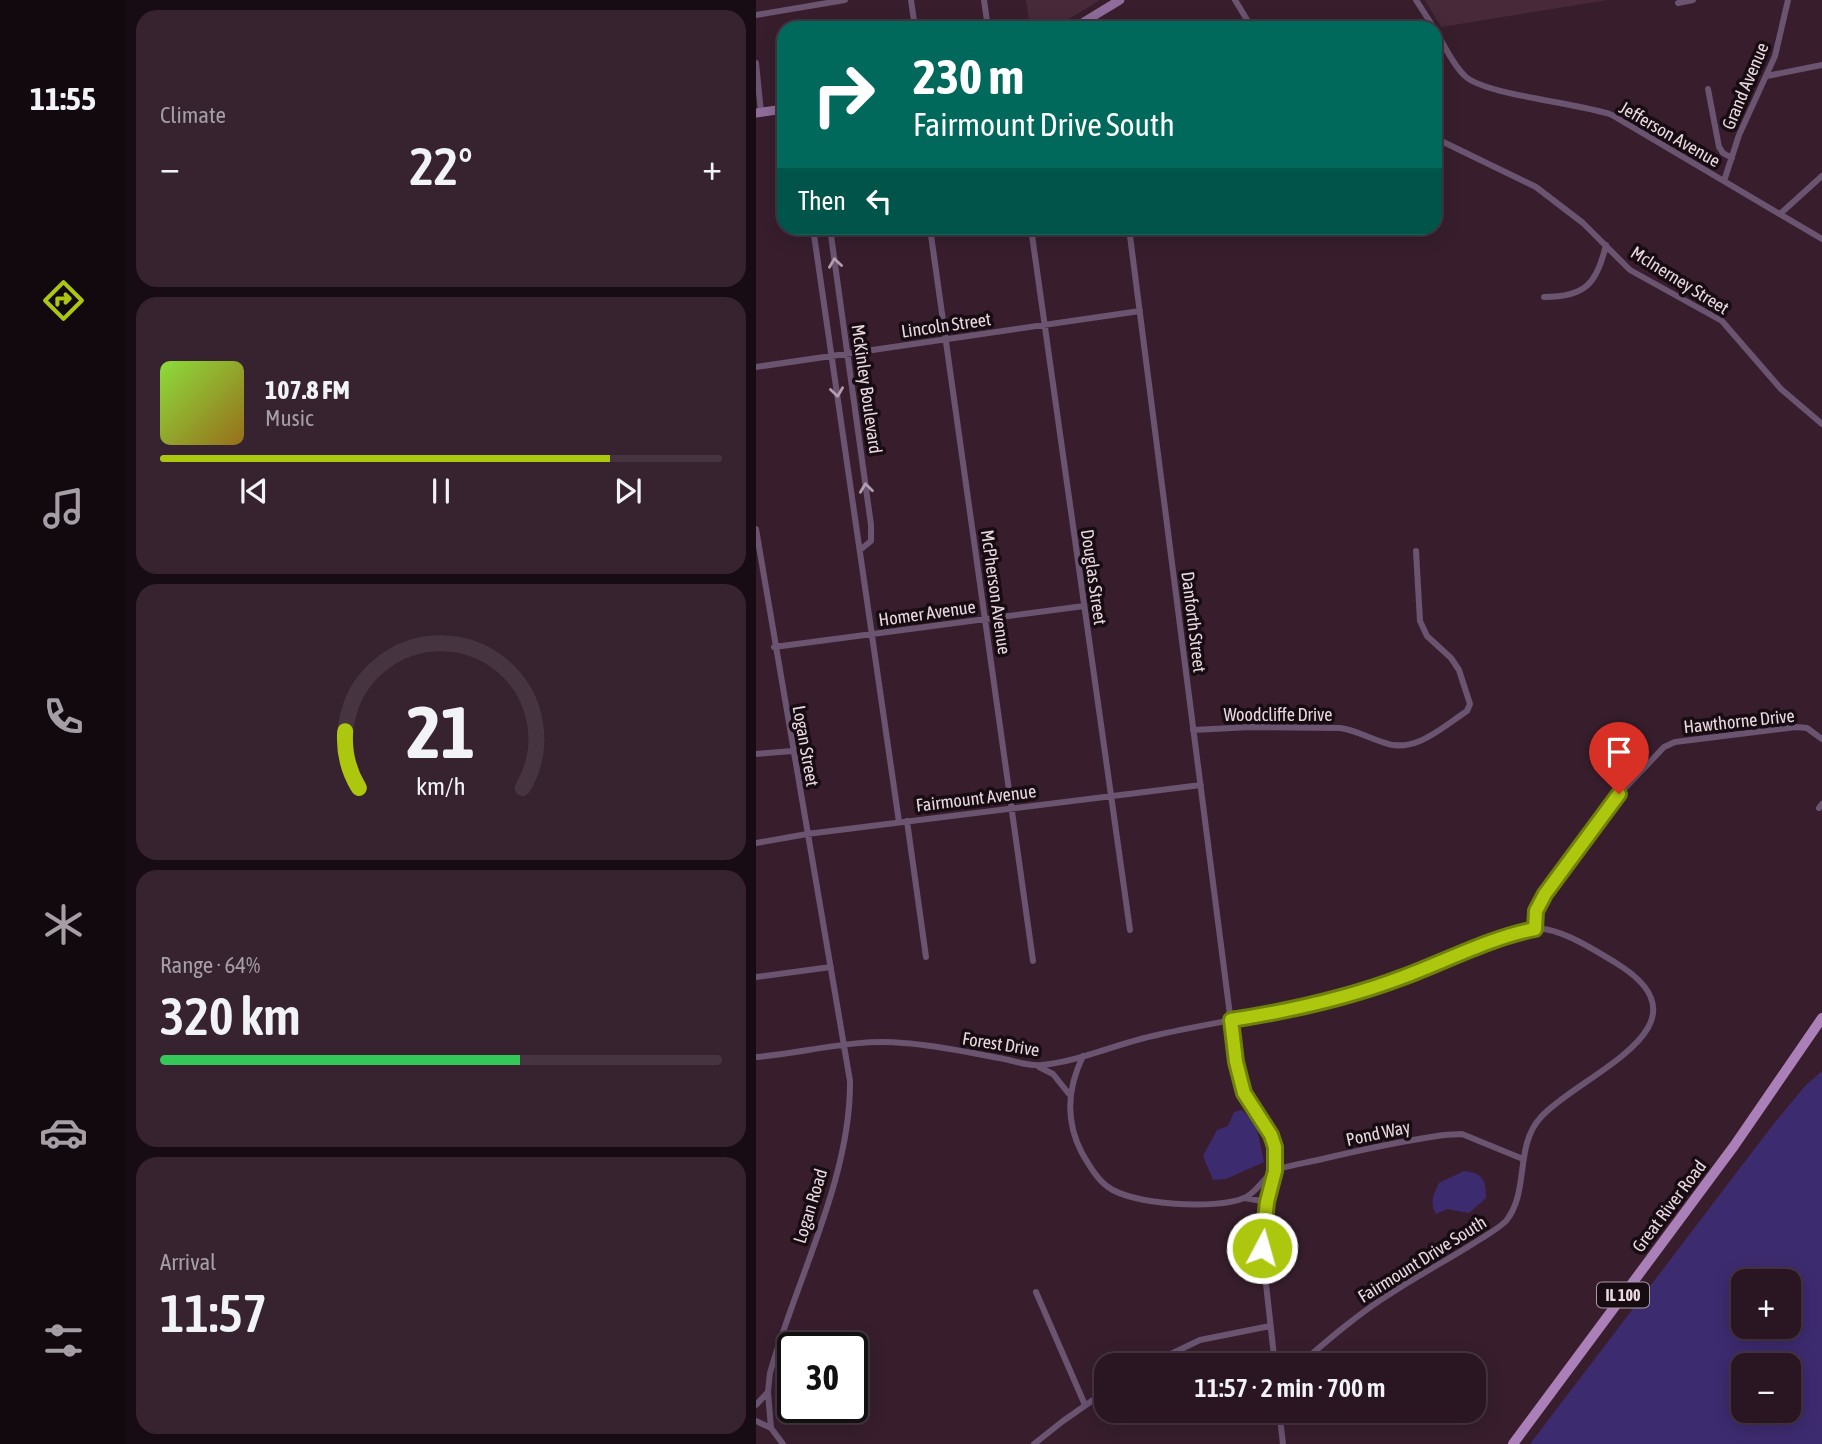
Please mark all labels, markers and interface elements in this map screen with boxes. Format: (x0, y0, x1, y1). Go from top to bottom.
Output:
street label: Grand Avenue (1717, 39, 1773, 133)
text: 230 m (913, 48, 1024, 104)
icon: right (798, 49, 889, 140)
text: 11:55 (30, 80, 96, 117)
street label: Jefferson Avenue (1616, 97, 1724, 171)
text: Climate (160, 102, 226, 128)
text: Fairmount Drive South (913, 106, 1175, 143)
text: 22° (409, 136, 473, 196)
text: − (160, 145, 180, 188)
text: + (702, 145, 722, 188)
icon: left (860, 182, 898, 220)
text: Then (798, 186, 846, 216)
street label: McInerney Street (1627, 242, 1733, 318)
one-way arrow (827, 257, 842, 268)
icon: directions (39, 276, 88, 325)
street label: Lincoln Street (900, 308, 992, 342)
street label: McKinley Boulevard (848, 323, 886, 455)
text: 107.8 FM (265, 375, 350, 405)
one-way arrow (830, 386, 845, 398)
text: Music (265, 405, 313, 431)
icon: previous (235, 472, 273, 510)
icon: pause (422, 472, 460, 510)
icon: next (609, 472, 647, 510)
one-way arrow (859, 482, 874, 494)
icon: music (39, 484, 88, 533)
street label: McPherson Avenue (977, 528, 1015, 656)
street label: Douglas Street (1077, 528, 1111, 626)
street label: Danforth Street (1177, 570, 1211, 674)
street label: Homer Avenue (877, 596, 977, 630)
text: 21 (407, 690, 475, 773)
icon: phone (39, 692, 88, 741)
street label: Logan Street (789, 704, 823, 788)
street label: Woodcliffe Drive (1224, 704, 1332, 725)
street label: Hawthorne Drive (1682, 705, 1796, 737)
pin (1589, 722, 1649, 794)
icon: arrive (1600, 733, 1638, 771)
text: km/h (416, 772, 466, 800)
street label: Fairmount Avenue (915, 780, 1037, 816)
icon: climate (39, 900, 88, 949)
text: Range · 64% (160, 952, 260, 978)
text: 320 km (160, 986, 301, 1046)
street label: Forest Drive (961, 1028, 1041, 1060)
icon: car (39, 1108, 88, 1157)
street label: Pond Way (1344, 1116, 1412, 1150)
street label: Great River Road (1628, 1156, 1710, 1256)
street label: Logan Road (789, 1166, 831, 1246)
position arrow (1225, 1211, 1299, 1285)
street label: Fairmount Drive South (1354, 1211, 1490, 1307)
text: Arrival (160, 1249, 216, 1275)
map controls (1731, 1269, 1801, 1423)
button: + (1731, 1269, 1801, 1339)
road number: IL 100 (1597, 1282, 1649, 1308)
text: 11:57 (160, 1283, 267, 1343)
icon: filters (39, 1316, 88, 1365)
speed limit sign: 30 (777, 1332, 868, 1423)
button: − (1731, 1353, 1801, 1423)
text: 11:57 · 2 min · 700 m (1195, 1373, 1385, 1403)

